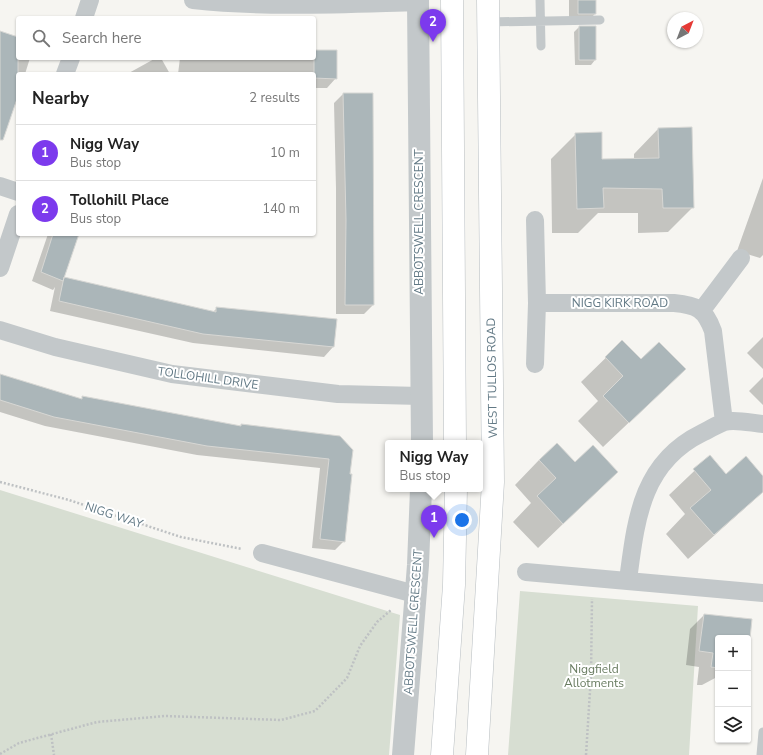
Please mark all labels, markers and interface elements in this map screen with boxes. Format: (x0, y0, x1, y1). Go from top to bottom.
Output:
pin: 2 (420, 9, 446, 42)
north arrow (667, 12, 703, 48)
search box (16, 16, 316, 60)
icon: search (30, 27, 52, 49)
text: Search here (62, 28, 142, 48)
text: Nearby (32, 87, 89, 110)
text: 2 results (249, 89, 300, 107)
text: Nigg Way (70, 134, 139, 154)
text: 1 (41, 144, 49, 162)
text: 10 m (270, 144, 300, 162)
street label: ABBOTSWELL CRESCENT (411, 148, 427, 295)
text: Bus stop (70, 154, 121, 172)
text: Tollohill Place (70, 190, 169, 210)
text: 2 (41, 200, 49, 218)
text: 140 m (262, 200, 300, 218)
text: Bus stop (70, 210, 121, 228)
street label: NIGG KIRK ROAD (572, 295, 668, 311)
street label: WEST TULLOS ROAD (483, 318, 501, 438)
street label: TOLLOHILL DRIVE (157, 363, 259, 393)
popup (385, 440, 483, 492)
text: Nigg Way (399, 447, 469, 467)
text: Bus stop (399, 467, 451, 485)
street label: NIGG WAY (83, 498, 146, 532)
pin: 1 (421, 505, 447, 538)
your location (452, 510, 472, 530)
street label: ABBOTSWELL CRESCENT (400, 548, 426, 695)
map controls (715, 635, 751, 743)
button: + (715, 635, 751, 671)
park label: Niggfield Allotments (564, 661, 624, 691)
button: − (715, 671, 751, 707)
button: layers (715, 707, 751, 743)

